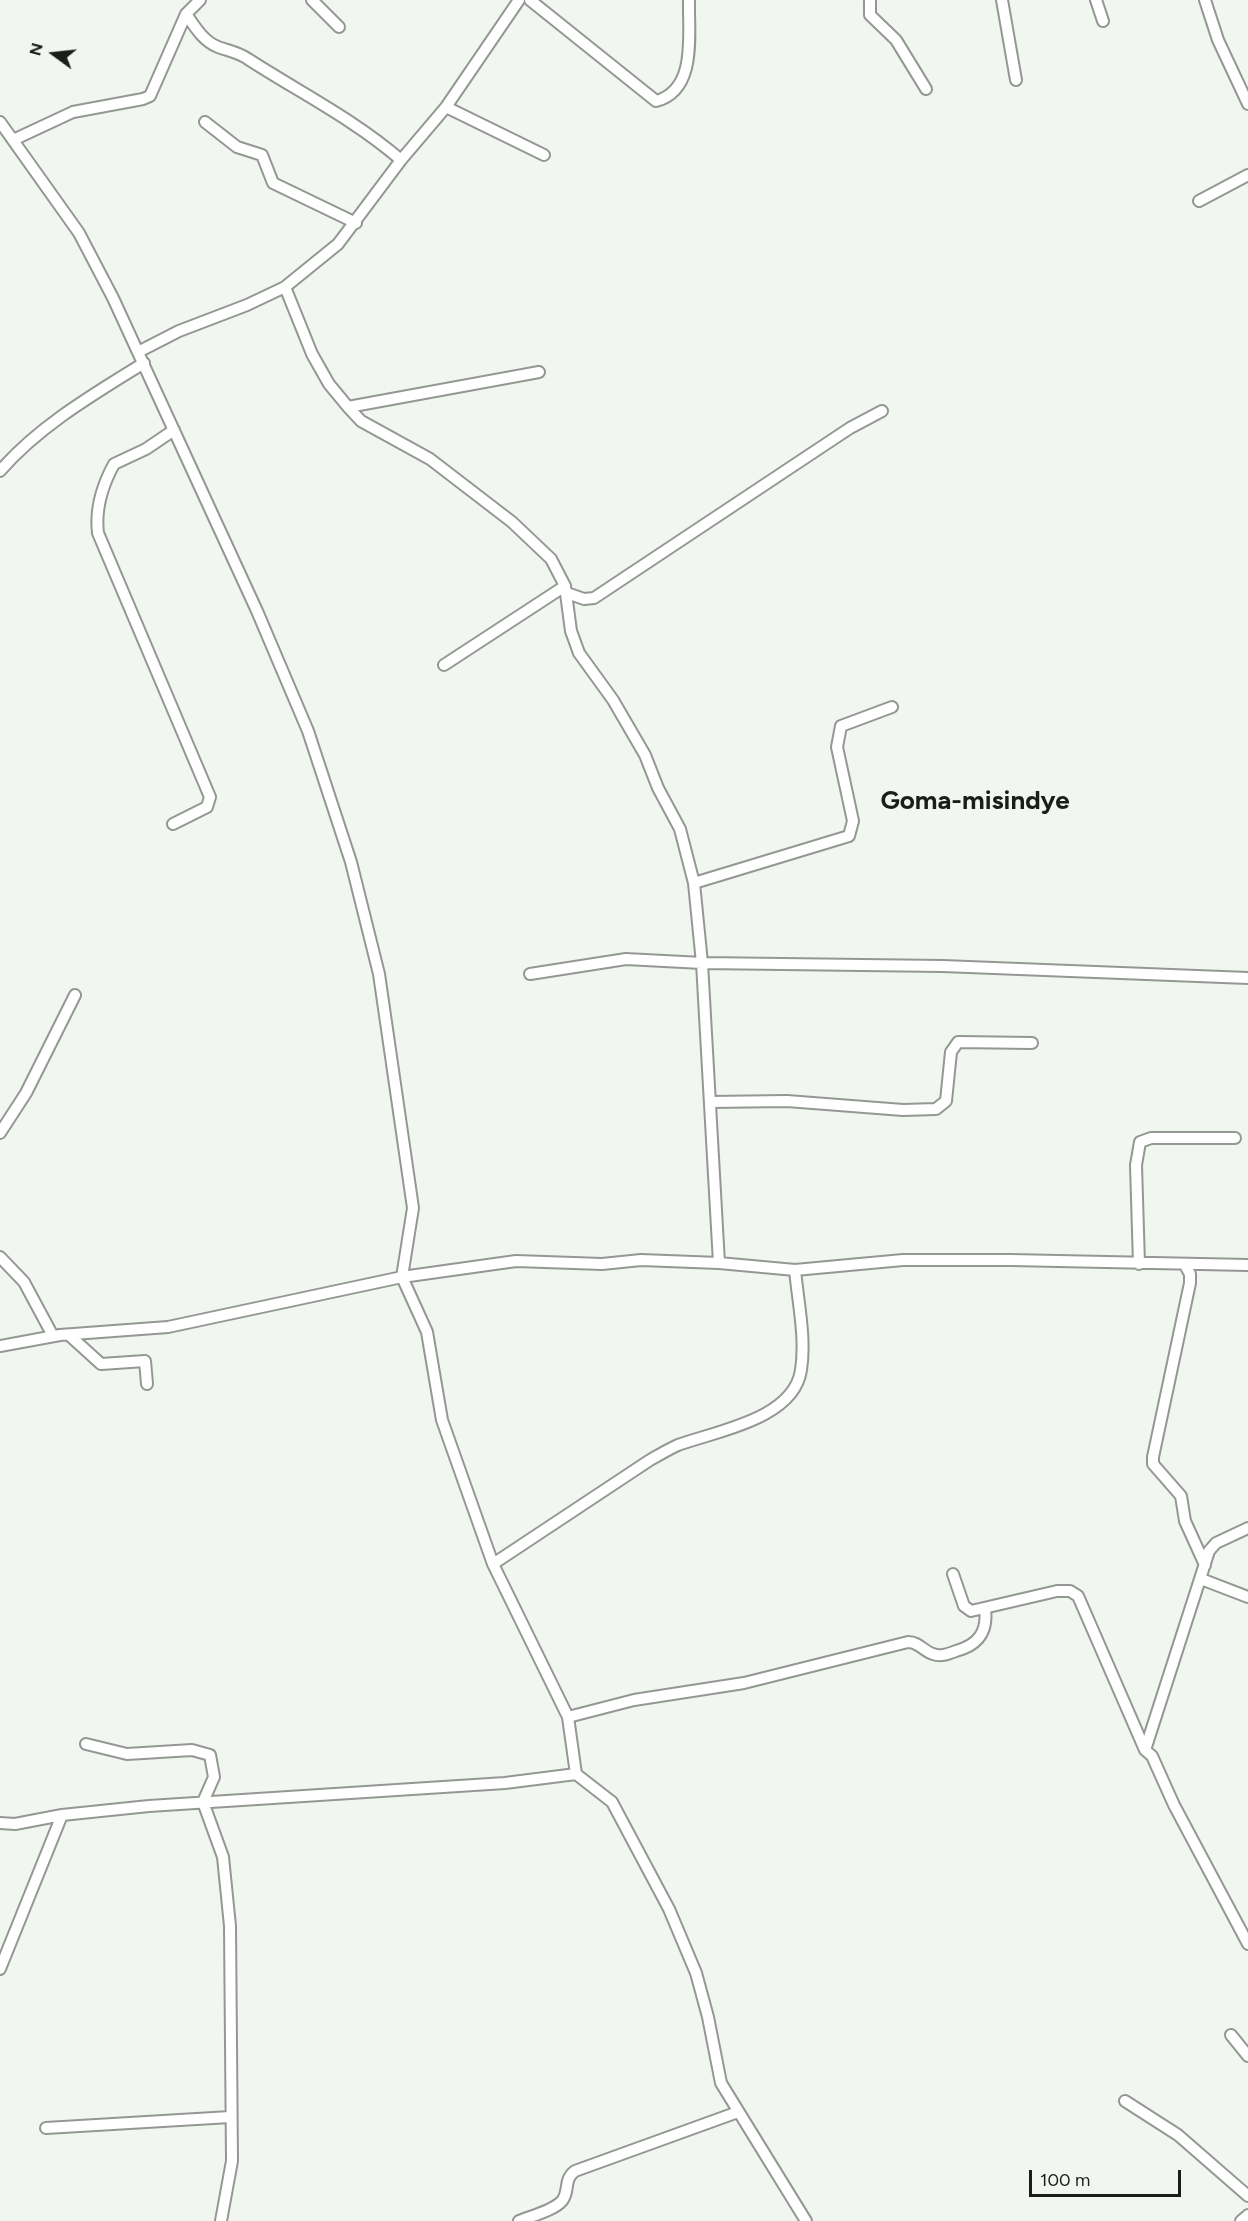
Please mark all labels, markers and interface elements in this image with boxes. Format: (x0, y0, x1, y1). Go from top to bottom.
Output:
north arrow (24, 24, 84, 84)
text: N (25, 41, 47, 58)
district label: Goma-misindye (880, 785, 1070, 817)
scale bar (1032, 2158, 1184, 2196)
text: 100 m (1040, 2169, 1090, 2191)

